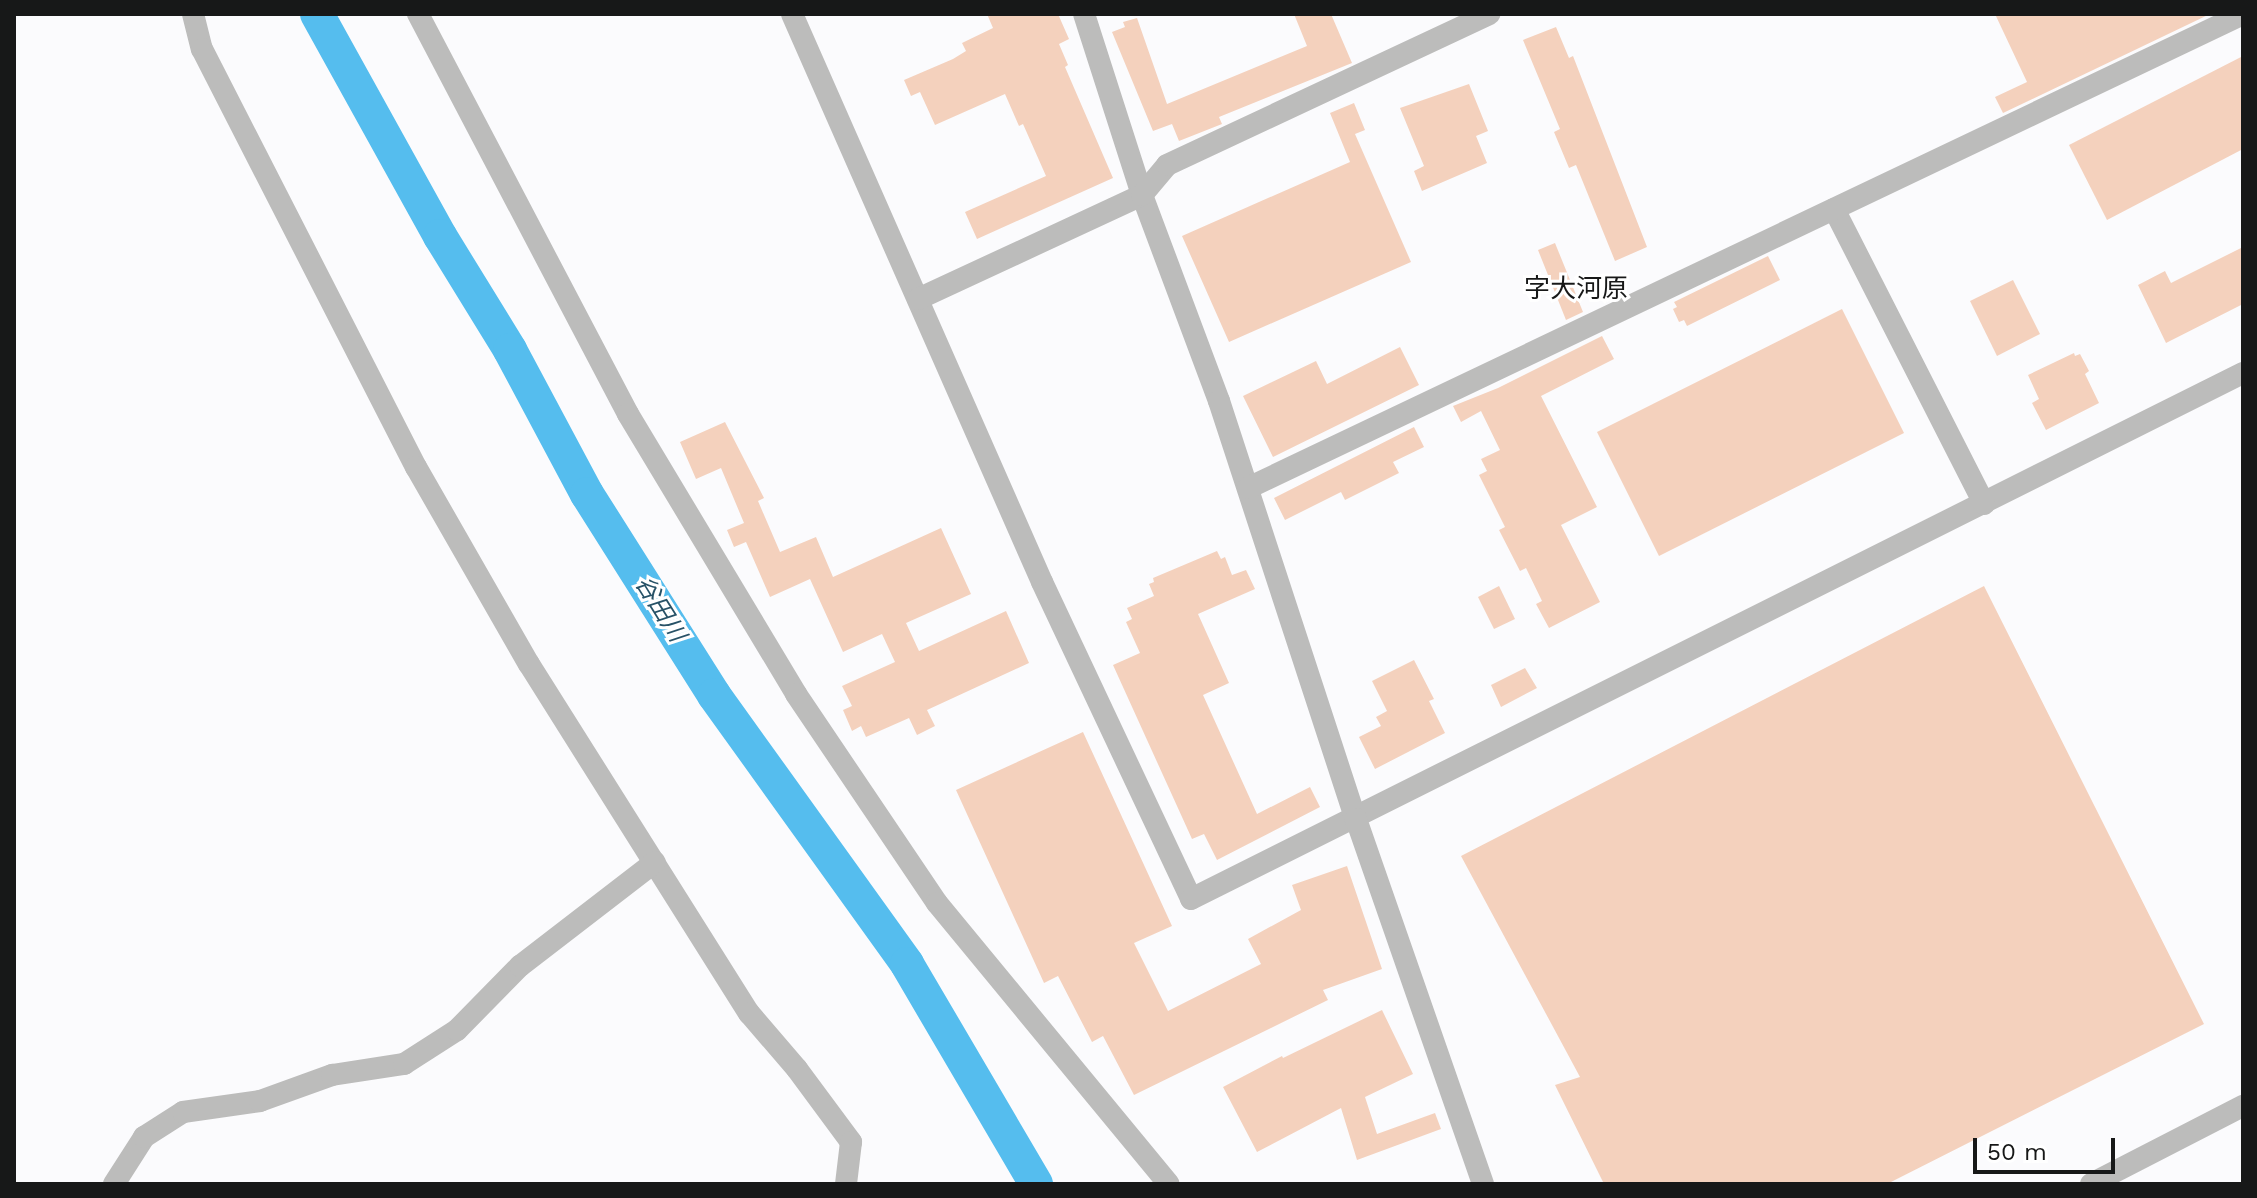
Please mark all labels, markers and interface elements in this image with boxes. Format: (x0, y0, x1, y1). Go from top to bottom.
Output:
district label: 字大河原 (1524, 273, 1628, 305)
water label: 谷田川 (629, 571, 691, 647)
scale bar (1977, 1122, 2119, 1172)
text: 50 m (1987, 1138, 2047, 1166)

